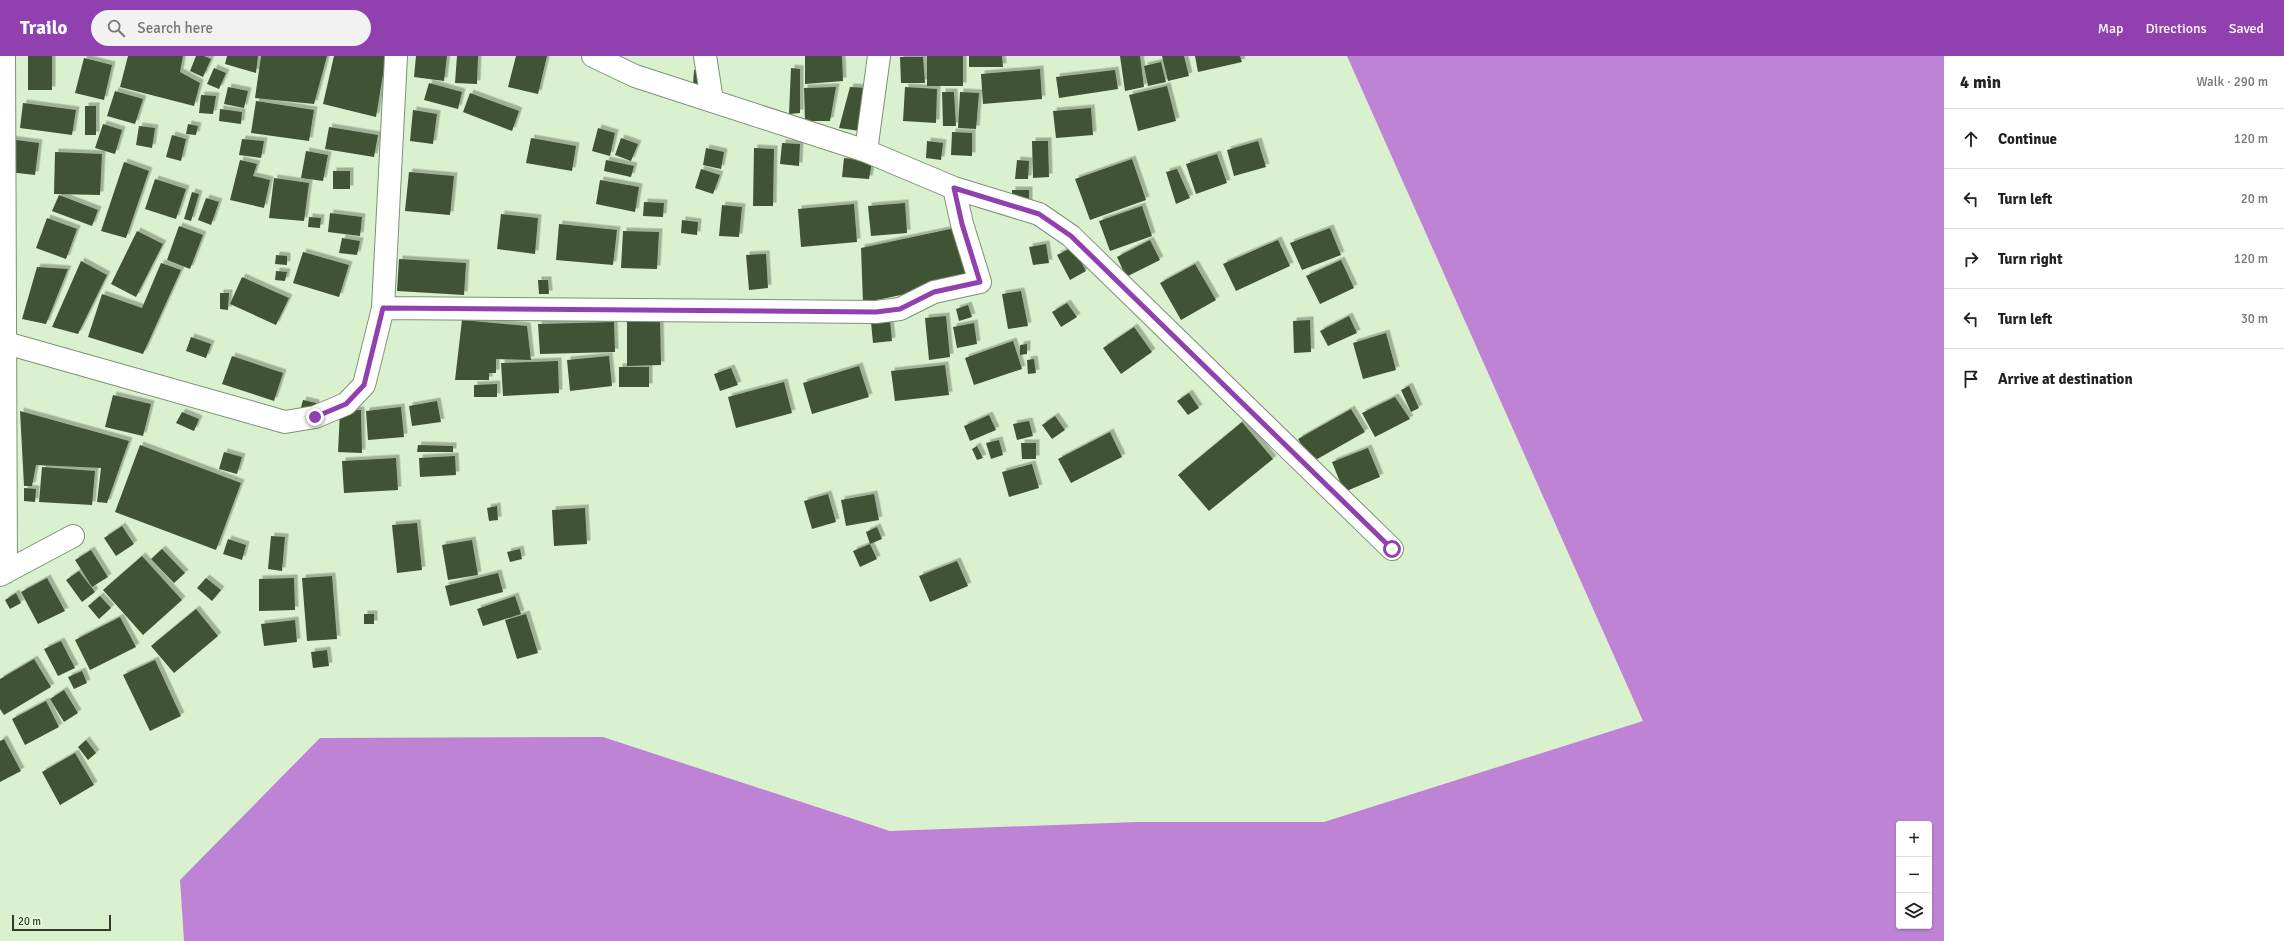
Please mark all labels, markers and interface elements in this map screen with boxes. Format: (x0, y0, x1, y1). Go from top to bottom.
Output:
search box (91, 10, 371, 46)
text: Trailo (20, 16, 67, 40)
icon: search (105, 17, 127, 39)
text: Search here (137, 19, 213, 37)
text: Map (2098, 20, 2124, 37)
text: Directions (2146, 20, 2207, 37)
text: Saved (2229, 20, 2264, 37)
text: 4 min (1960, 72, 2001, 93)
text: Walk · 290 m (2197, 74, 2268, 90)
icon: ahead (1960, 128, 1982, 150)
text: Continue (1998, 130, 2057, 148)
text: 120 m (2234, 131, 2268, 147)
icon: left (1960, 188, 1982, 210)
text: Turn left (1998, 190, 2052, 208)
text: 20 m (2241, 191, 2268, 207)
icon: right (1960, 248, 1982, 270)
text: Turn right (1998, 250, 2063, 268)
text: 120 m (2234, 251, 2268, 267)
icon: left (1960, 308, 1982, 330)
text: Turn left (1998, 310, 2052, 328)
text: 30 m (2241, 311, 2268, 327)
icon: arrive (1960, 368, 1982, 390)
text: Arrive at destination (1998, 370, 2133, 388)
route end (306, 408, 324, 426)
route start (1383, 540, 1401, 558)
map controls (1896, 821, 1932, 929)
button: + (1896, 821, 1932, 857)
button: − (1896, 857, 1932, 893)
button: layers (1896, 893, 1932, 929)
scale bar (12, 913, 111, 932)
text: 20 m (18, 915, 41, 928)

